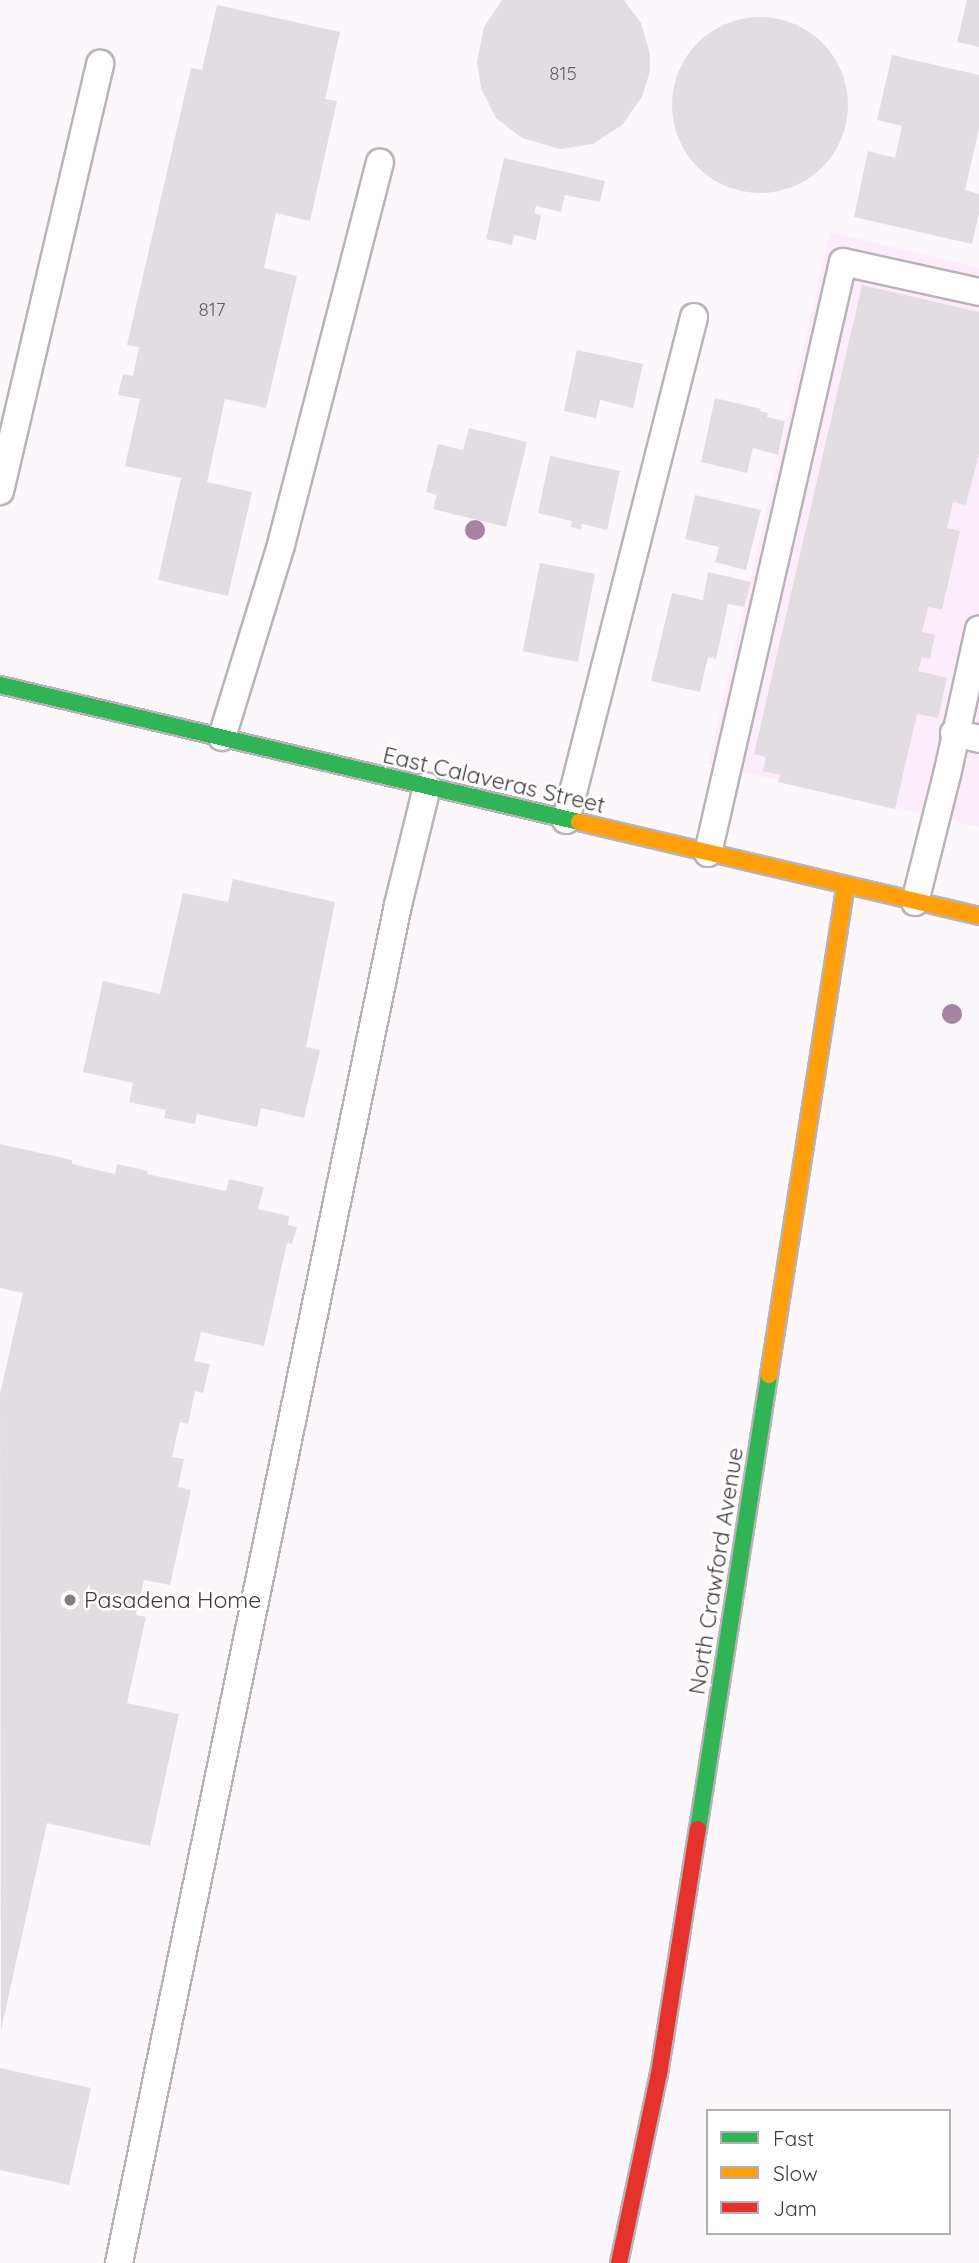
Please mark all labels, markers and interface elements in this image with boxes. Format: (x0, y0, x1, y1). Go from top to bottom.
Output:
house number: 815 (549, 63, 577, 85)
house number: 817 (198, 299, 226, 321)
street label: East Calaveras Street (380, 741, 608, 819)
street label: North Crawford Avenue (683, 1445, 749, 1697)
place label: Pasadena Home (84, 1586, 261, 1614)
marker: Pasadena Home (62, 1592, 78, 1608)
legend (706, 2109, 951, 2235)
text: Fast (773, 2125, 814, 2151)
text: Slow (773, 2160, 818, 2186)
text: Jam (773, 2195, 817, 2221)

